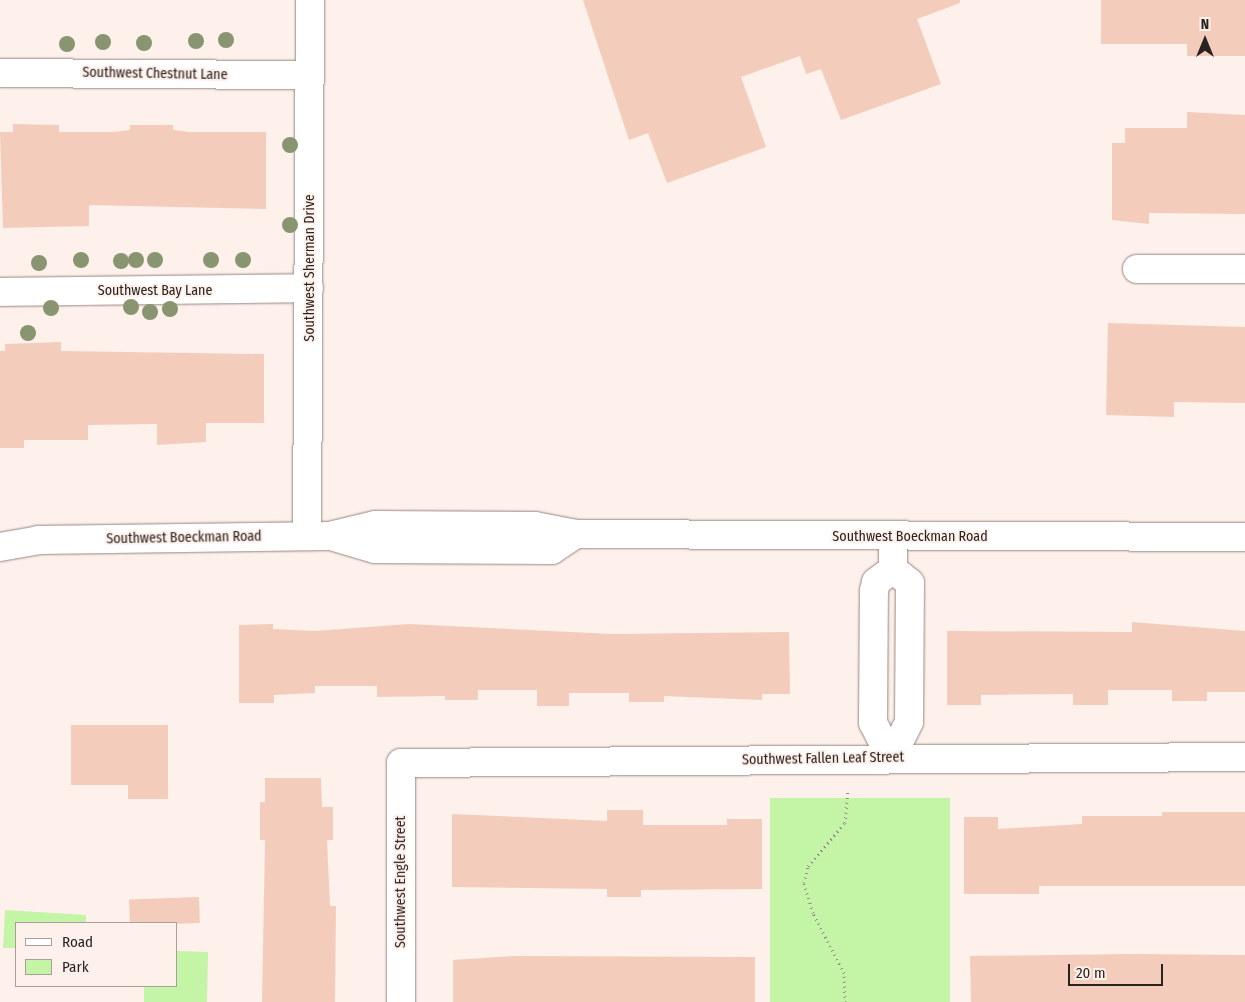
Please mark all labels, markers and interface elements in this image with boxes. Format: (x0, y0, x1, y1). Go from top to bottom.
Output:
north arrow (1180, 15, 1230, 65)
text: N (1201, 16, 1209, 33)
street label: Southwest Chestnut Lane (82, 64, 228, 84)
street label: Southwest Sherman Drive (302, 194, 318, 342)
street label: Southwest Bay Lane (98, 283, 212, 299)
street label: Southwest Boeckman Road (106, 528, 262, 548)
street label: Southwest Boeckman Road (832, 529, 988, 545)
street label: Southwest Fallen Leaf Street (742, 749, 904, 769)
street label: Southwest Engle Street (393, 816, 409, 948)
legend (15, 922, 178, 987)
text: Road (62, 933, 93, 951)
scale bar (1070, 954, 1165, 986)
text: Park (62, 958, 89, 976)
text: 20 m (1076, 964, 1106, 982)

